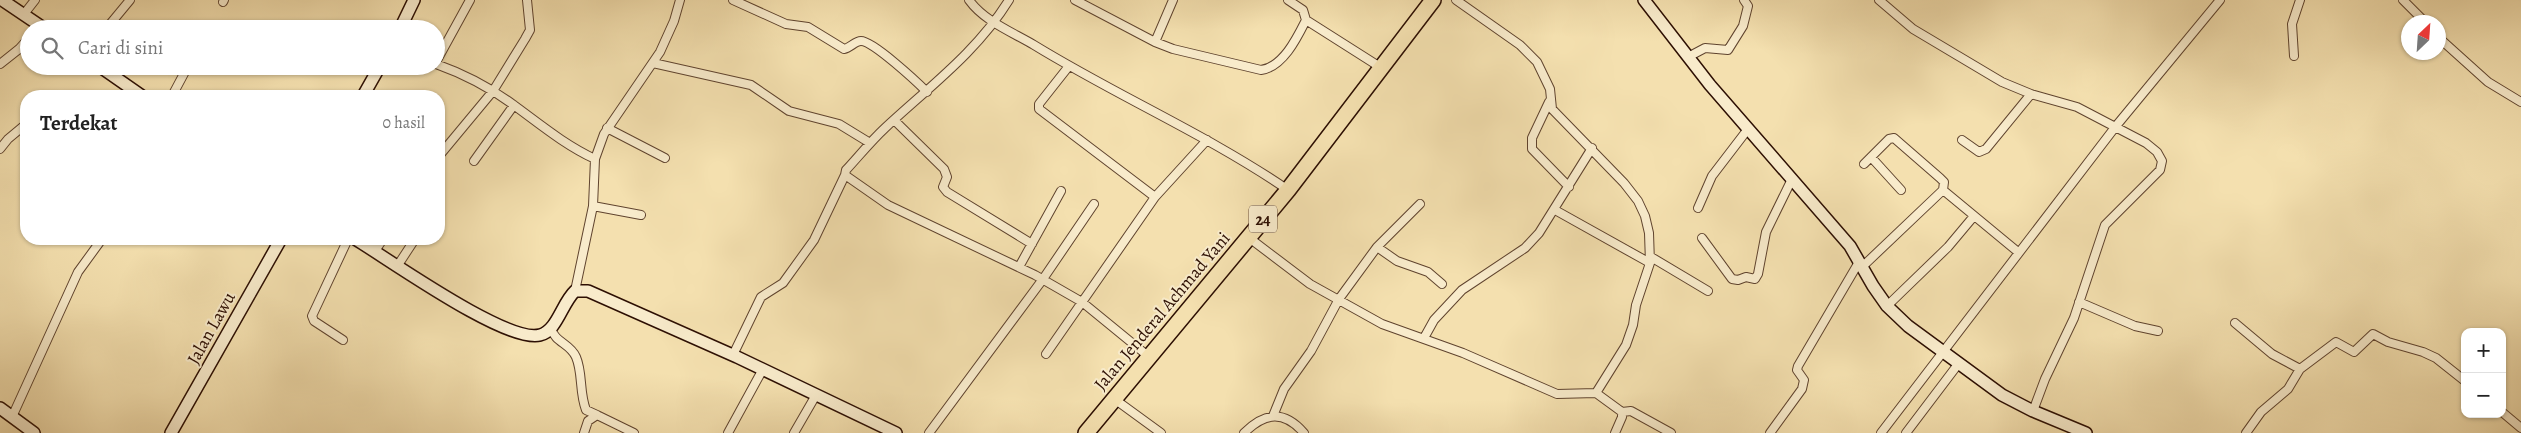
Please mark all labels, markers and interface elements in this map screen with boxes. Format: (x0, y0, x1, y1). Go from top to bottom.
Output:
north arrow (2401, 15, 2446, 60)
search box (20, 20, 445, 75)
icon: search (38, 34, 66, 62)
text: Cari di sini (78, 35, 163, 61)
text: Terdekat (40, 109, 118, 137)
text: 0 hasil (382, 112, 425, 134)
road number: 24 (1249, 205, 1277, 232)
street label: Jalan Jenderal Achmad Yani (1089, 227, 1235, 395)
street label: Jalan Lawu (181, 287, 241, 369)
map controls (2461, 328, 2506, 418)
button: + (2461, 328, 2506, 373)
button: − (2461, 373, 2506, 418)

